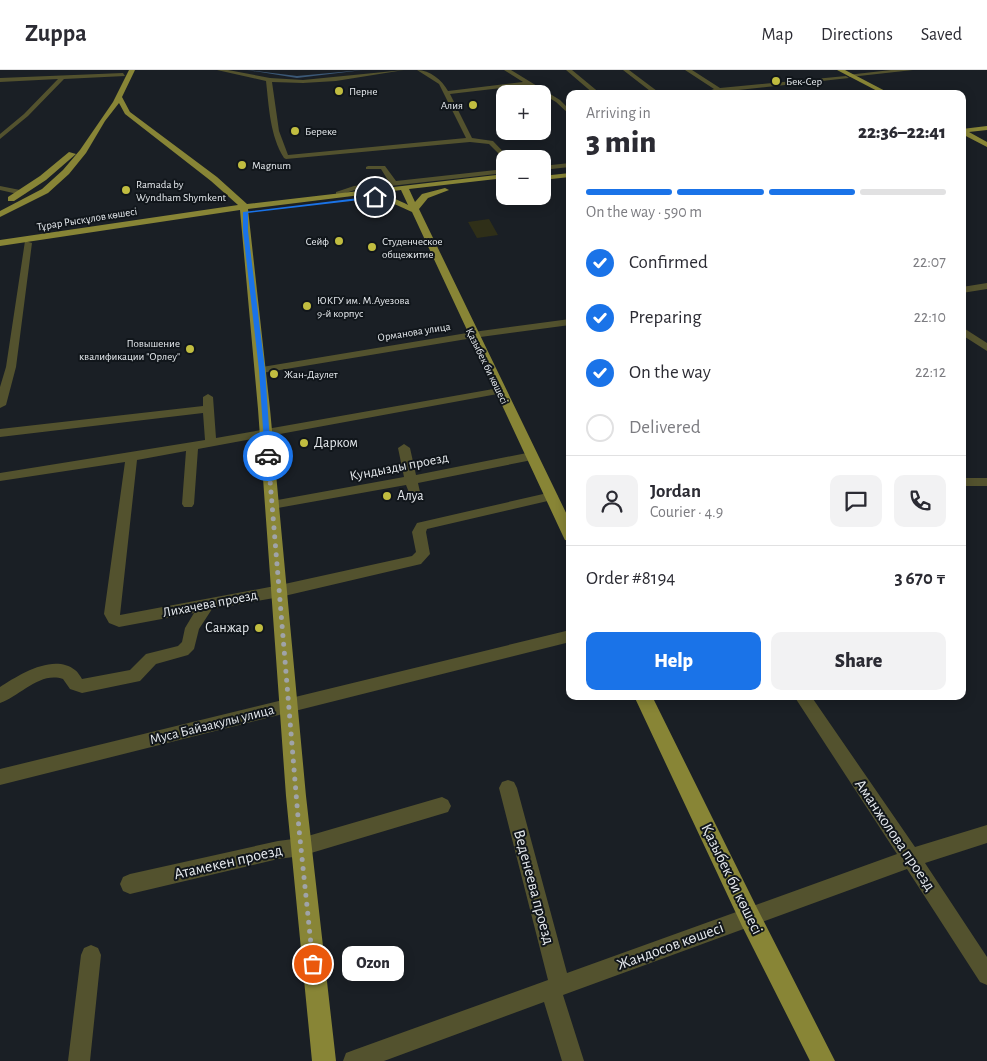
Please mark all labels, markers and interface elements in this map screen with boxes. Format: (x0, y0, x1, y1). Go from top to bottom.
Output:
text: Zuppa (25, 22, 87, 46)
text: Map (762, 26, 793, 44)
text: Directions (821, 26, 893, 44)
text: Saved (921, 26, 962, 44)
marker: Бек-Сер (770, 75, 782, 87)
place label: Бек-Сер (786, 76, 822, 87)
marker: Перне (333, 85, 345, 97)
map controls (496, 85, 551, 205)
button: + (496, 85, 551, 140)
place label: Перне (349, 86, 378, 97)
marker: Алия (467, 99, 479, 111)
place label: Алия (441, 100, 463, 111)
text: Arriving in (586, 105, 651, 121)
text: 22:36–22:41 (858, 123, 946, 142)
marker: Береке (289, 125, 301, 137)
place label: Береке (305, 126, 337, 137)
text: 3 min (586, 126, 656, 158)
button: − (496, 150, 551, 205)
marker: Magnum (236, 159, 248, 171)
place label: Magnum (252, 160, 291, 171)
pin (354, 176, 396, 218)
place label: Ramada by Wyndham Shymkent (136, 179, 227, 203)
icon: home (361, 183, 389, 211)
marker: Ramada by Wyndham Shymkent (120, 184, 132, 196)
text: On the way · 590 m (586, 204, 702, 220)
street label: Тұрар Рыскұлов көшесі (36, 206, 138, 232)
marker: Сейф (333, 235, 345, 247)
place label: Сейф (306, 236, 329, 247)
place label: Студенческое общежитие (382, 236, 443, 260)
marker: Студенческое общежитие (366, 241, 378, 253)
icon: check (586, 249, 614, 277)
text: Confirmed (629, 253, 708, 272)
text: 22:07 (913, 254, 946, 270)
place label: ЮКГУ им. М.Ауезова 9-й корпус (317, 295, 410, 319)
marker: ЮКГУ им. М.Ауезова 9-й корпус (301, 300, 313, 312)
icon: check (586, 304, 614, 332)
text: Preparing (629, 308, 702, 327)
text: 22:10 (914, 309, 946, 325)
street label: Орманова улица (377, 321, 451, 343)
street label: Қазыбек би көшесі (464, 326, 510, 406)
place label: Повышение квалификации "Орлеу" (79, 338, 180, 362)
marker: Повышение квалификации "Орлеу" (184, 343, 196, 355)
icon: check (586, 359, 614, 387)
text: On the way (629, 363, 711, 382)
text: 22:12 (915, 364, 946, 380)
marker: Жан-Даулет (268, 368, 280, 380)
place label: Жан-Даулет (284, 369, 338, 380)
text: Delivered (629, 418, 701, 437)
courier (243, 431, 293, 481)
place label: Дарком (314, 436, 358, 450)
marker: Дарком (298, 437, 310, 449)
icon: car (254, 442, 282, 470)
street label: Кундызды проезд (348, 451, 450, 483)
button: person (586, 475, 638, 527)
button: chat (830, 475, 882, 527)
button: phone (894, 475, 946, 527)
text: Jordan (650, 482, 701, 501)
place label: Алуа (397, 489, 424, 503)
marker: Алуа (381, 490, 393, 502)
text: Courier · 4.9 (650, 504, 723, 520)
text: Order #8194 (586, 569, 675, 588)
text: 3 670 ₸ (894, 569, 946, 588)
street label: Лихачева проезд (161, 588, 259, 620)
place label: Санжар (205, 621, 249, 635)
marker: Санжар (253, 622, 265, 634)
button: Help (586, 632, 761, 690)
button: Share (771, 632, 946, 690)
street label: Муса Байзакулы улица (148, 703, 276, 747)
street label: Аманжолова проезд (852, 776, 938, 894)
street label: Қазыбек би көшесі (698, 821, 766, 937)
street label: Веденеева проезд (511, 828, 557, 946)
street label: Атамекен проезд (172, 842, 284, 882)
street label: Жандосов көшесі (614, 919, 726, 973)
pin (292, 943, 334, 985)
callout: Ozon (343, 946, 406, 982)
icon: bag (299, 950, 327, 978)
text: Ozon (356, 955, 390, 971)

